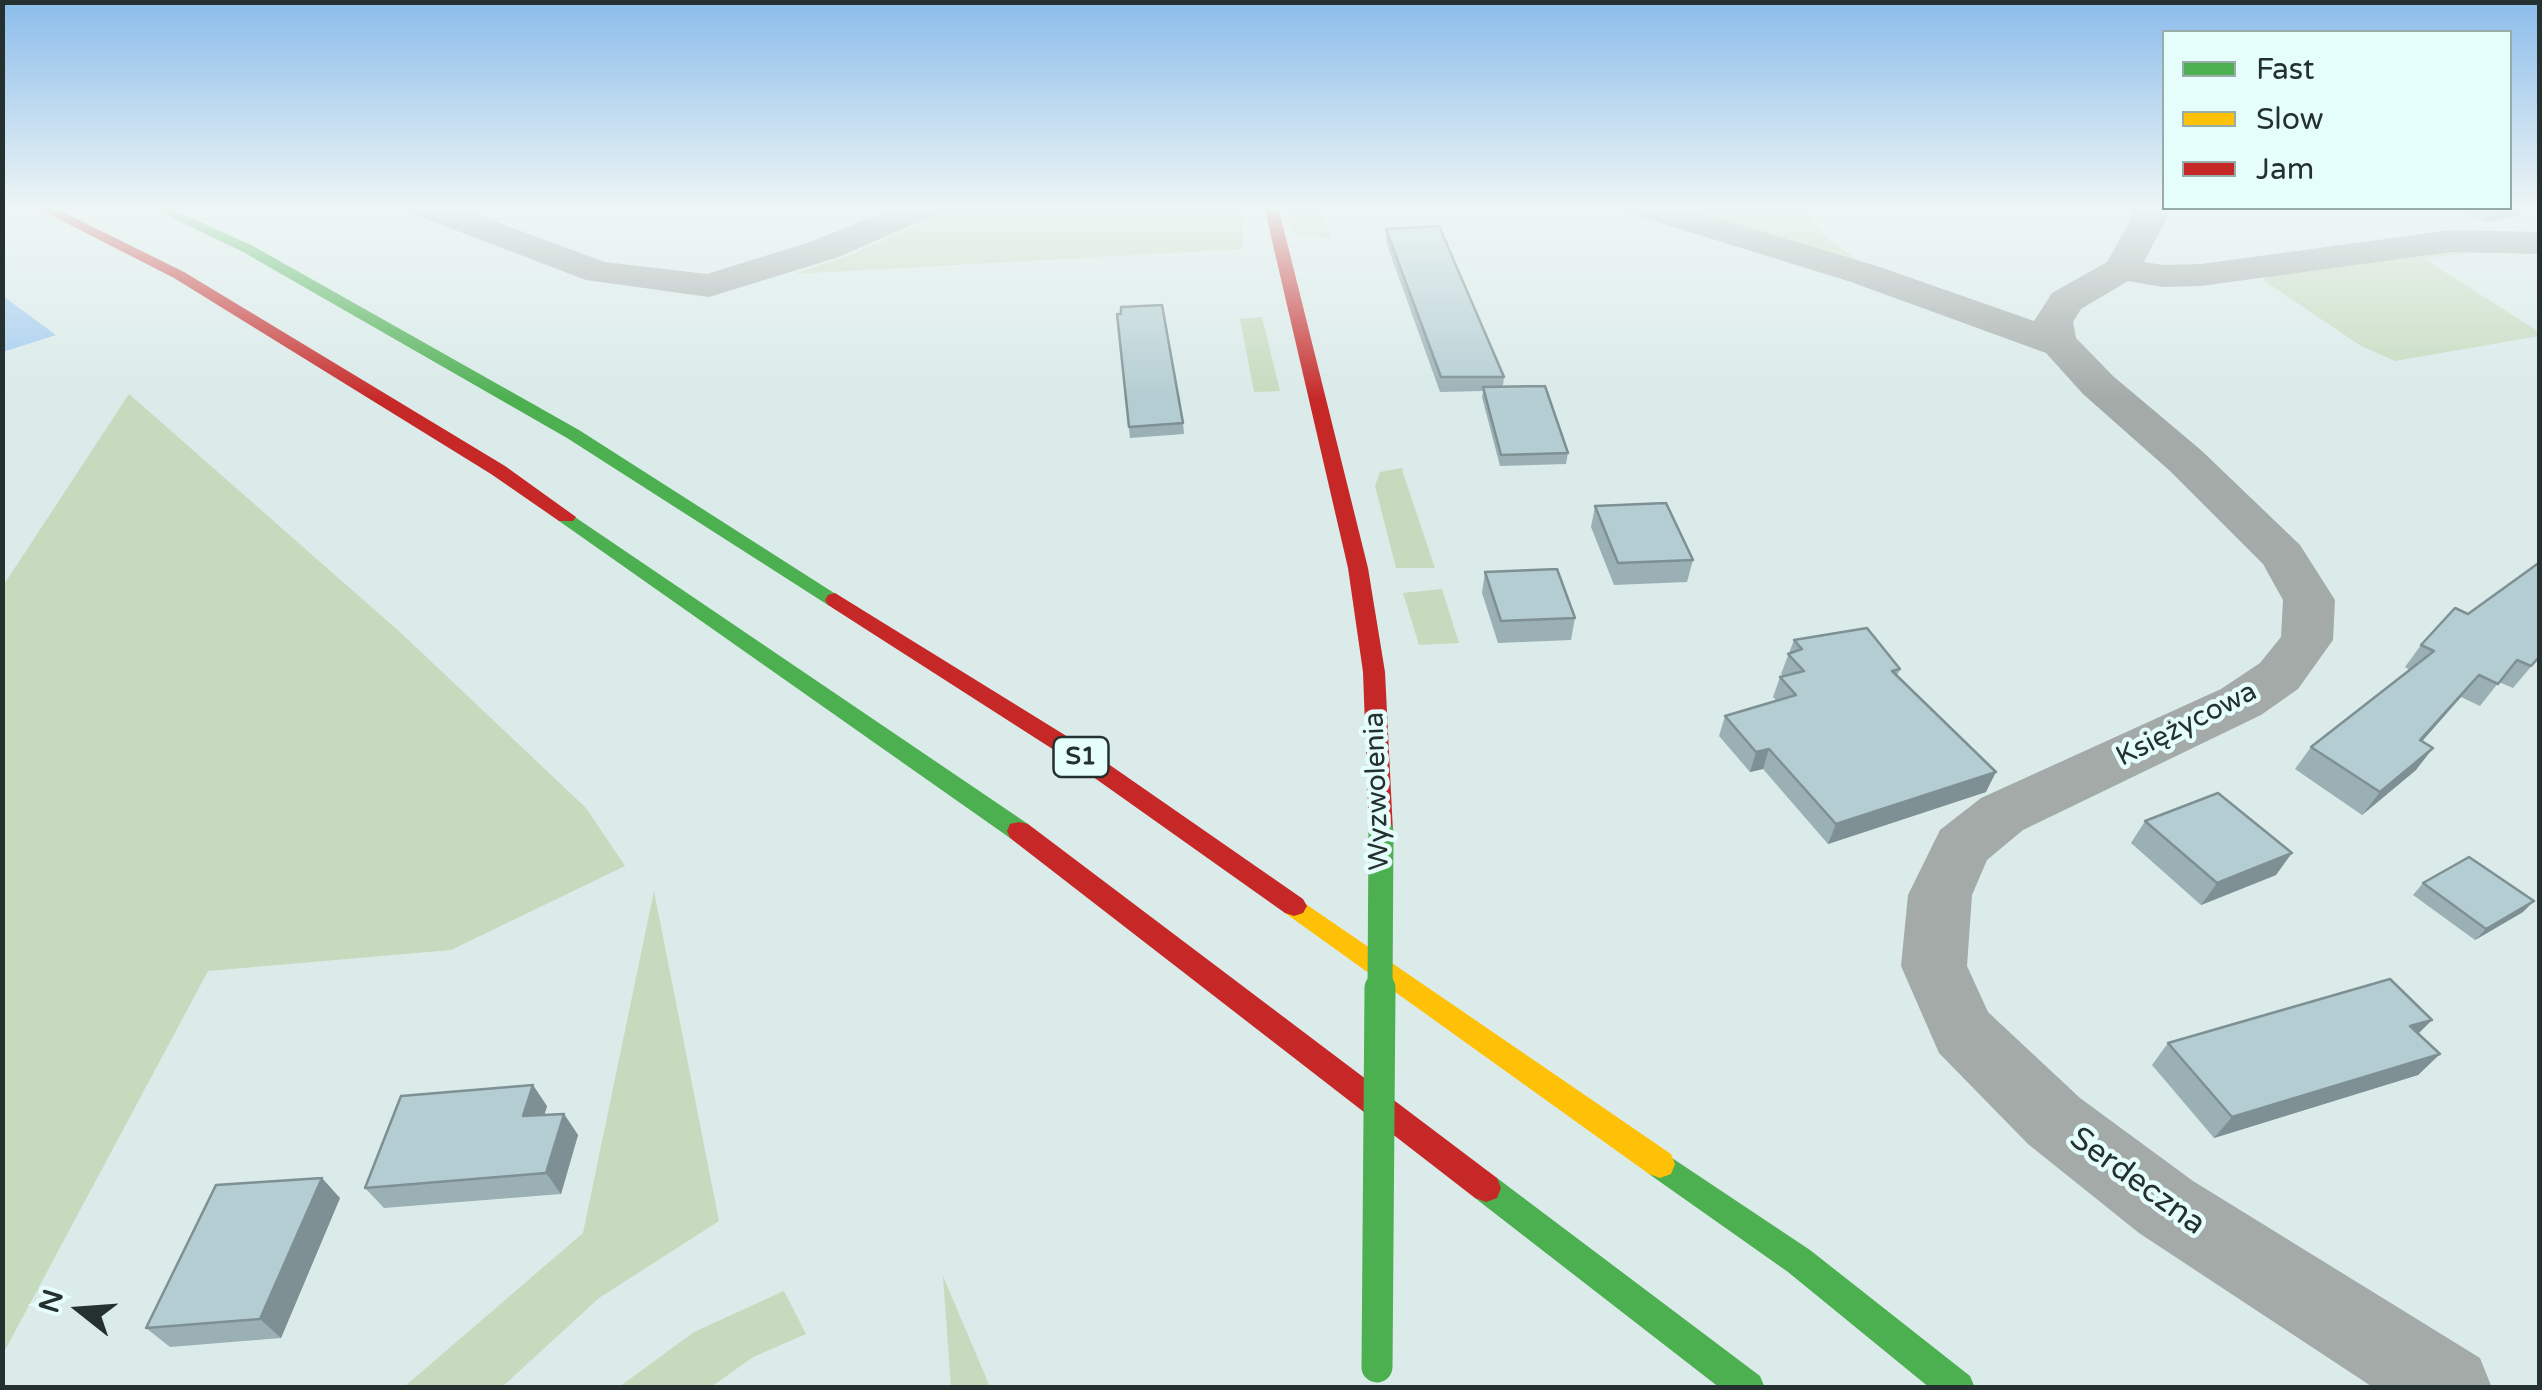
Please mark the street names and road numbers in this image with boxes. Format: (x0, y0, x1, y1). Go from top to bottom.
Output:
street label: Księżycowa (2111, 675, 2263, 775)
street label: Wyzwolenia (1358, 711, 1398, 871)
road number: S1 (1054, 737, 1108, 777)
street label: Serdeczna (2062, 1120, 2212, 1244)

